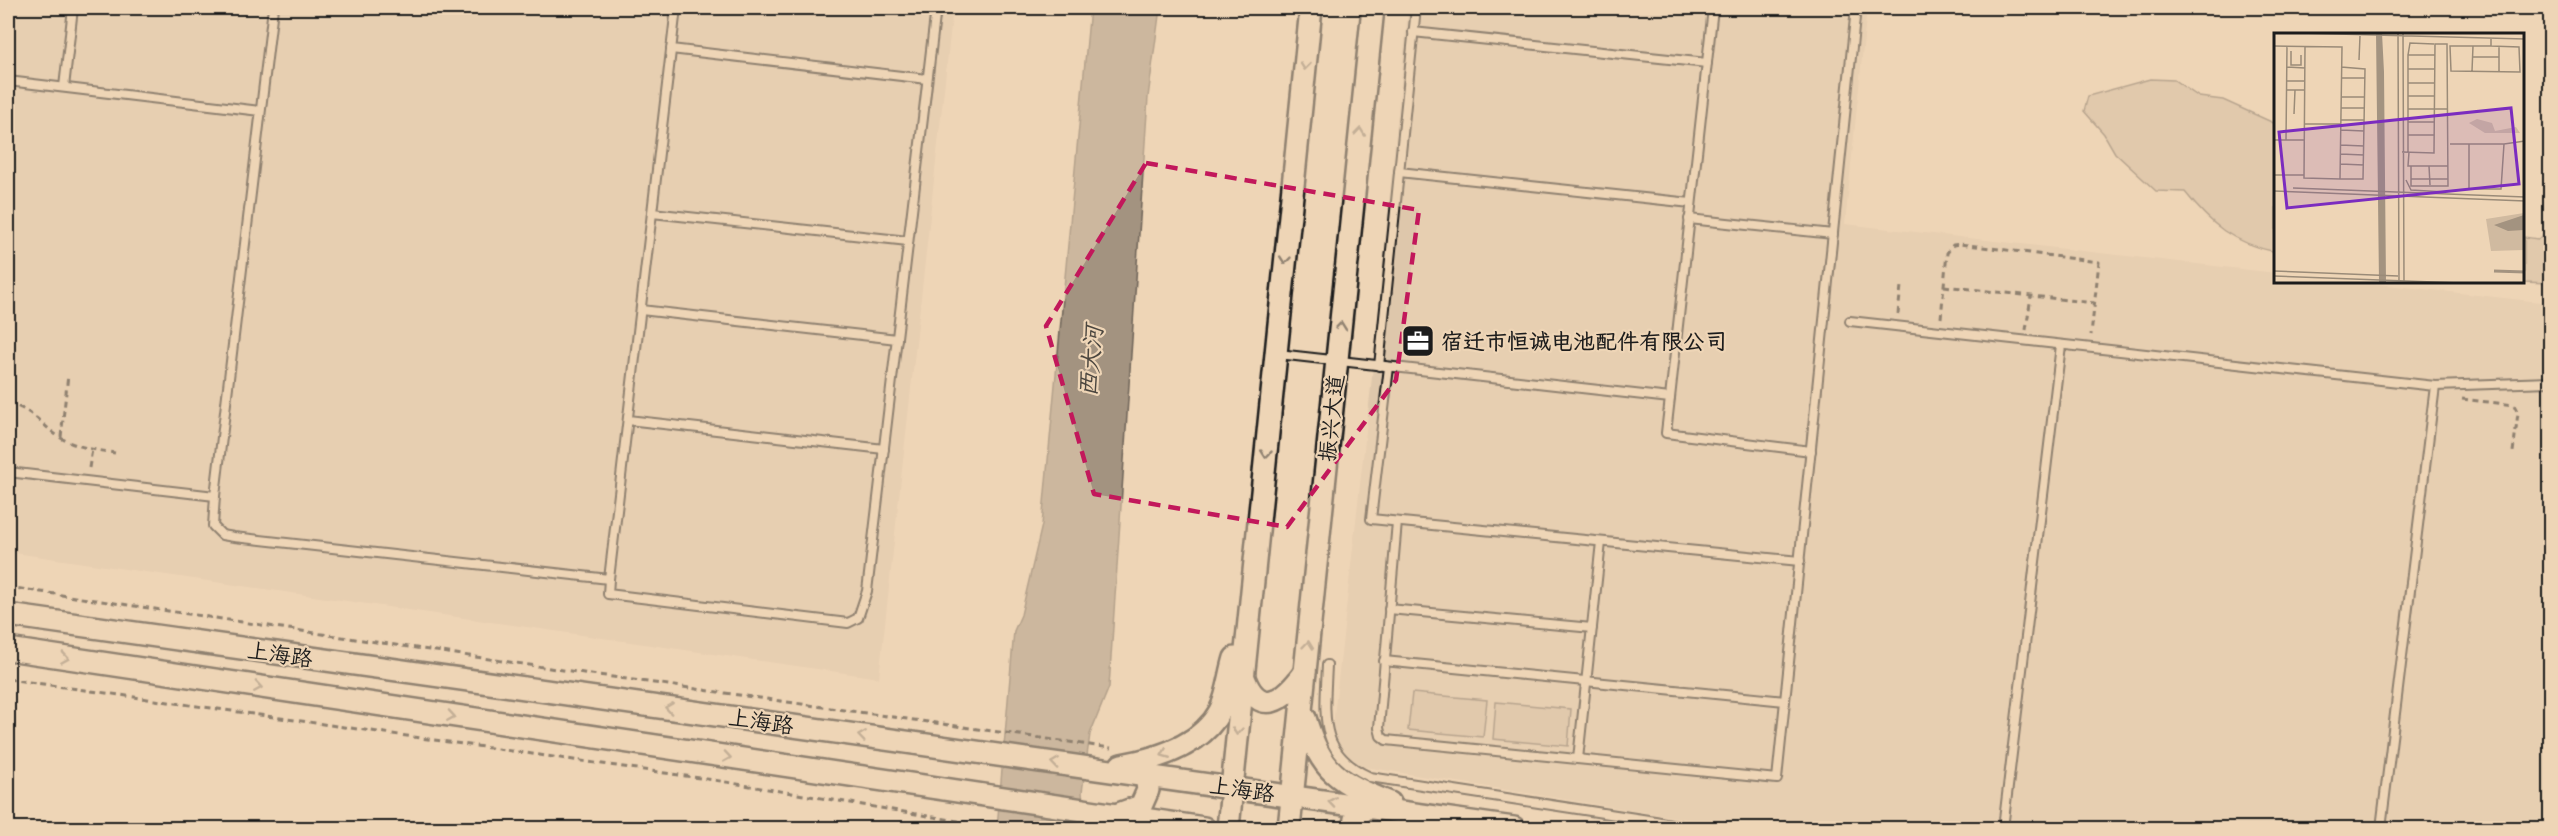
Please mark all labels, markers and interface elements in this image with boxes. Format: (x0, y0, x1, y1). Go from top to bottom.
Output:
inset map (2274, 33, 2525, 284)
one-way arrow (1299, 61, 1312, 70)
one-way arrow (1353, 127, 1366, 136)
one-way arrow (1279, 255, 1292, 264)
water label: 西大河 (1071, 320, 1109, 398)
one-way arrow (1334, 321, 1346, 330)
office icon: 宿迁市恒诚电池配件有限公司 (1400, 323, 1436, 359)
place label: 宿迁市恒诚电池配件有限公司 (1441, 326, 1727, 356)
street label: 振兴大道 (1311, 373, 1351, 463)
one-way arrow (1260, 449, 1272, 458)
street label: 上海路 (245, 635, 315, 673)
one-way arrow (1301, 640, 1314, 650)
one-way arrow (61, 651, 70, 663)
one-way arrow (254, 680, 263, 692)
street label: 上海路 (726, 702, 796, 740)
one-way arrow (665, 703, 674, 715)
one-way arrow (446, 709, 456, 721)
one-way arrow (1231, 727, 1244, 736)
one-way arrow (858, 730, 867, 742)
one-way arrow (1160, 747, 1171, 759)
one-way arrow (722, 750, 732, 763)
one-way arrow (1051, 757, 1060, 769)
street label: 上海路 (1207, 770, 1277, 808)
one-way arrow (1327, 796, 1337, 809)

